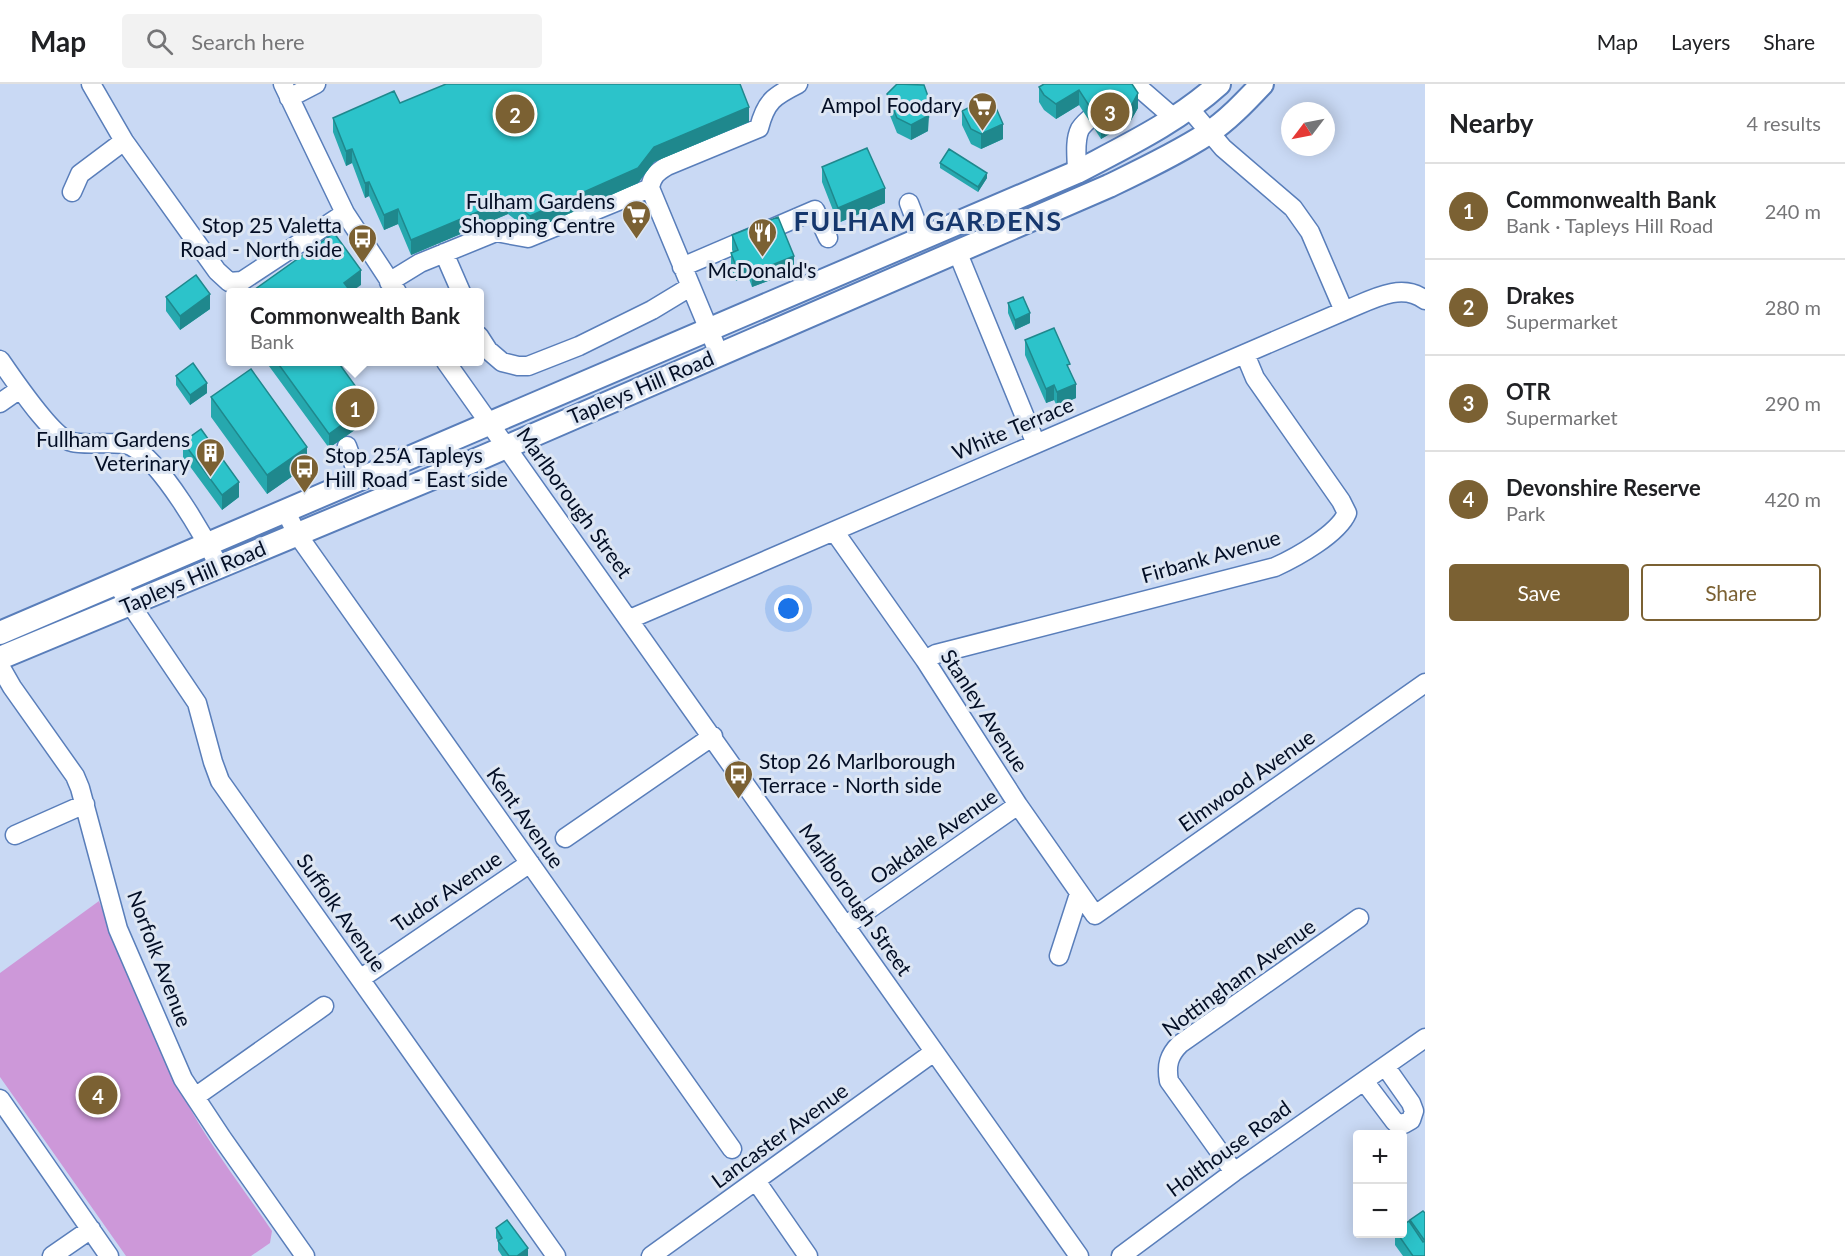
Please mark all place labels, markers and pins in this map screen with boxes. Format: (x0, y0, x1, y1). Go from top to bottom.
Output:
supermarket icon: Ampol Foodary (967, 90, 999, 132)
pin: 3 (1090, 90, 1130, 135)
pin: 2 (496, 92, 534, 136)
place label: Ampol Foodary (821, 92, 962, 117)
place label: Fulham Gardens Shopping Centre (461, 188, 615, 237)
supermarket icon: Fulham Gardens Shopping Centre (620, 198, 652, 240)
place label: Stop 25 Valetta Road - North side (180, 212, 342, 261)
restaurant icon: McDonald's (746, 216, 778, 258)
bus stop icon: Stop 25 Valetta Road - North side (347, 222, 379, 264)
place label: McDonald's (708, 257, 816, 282)
pin: 1 (336, 386, 374, 430)
place label: Fullham Gardens Veterinary (36, 426, 190, 475)
building icon: Fullham Gardens Veterinary (195, 436, 227, 478)
place label: Stop 25A Tapleys Hill Road - East side (325, 442, 508, 491)
bus stop icon: Stop 25A Tapleys Hill Road - East side (288, 452, 320, 494)
place label: Stop 26 Marlborough Terrace - North side (759, 748, 956, 797)
bus stop icon: Stop 26 Marlborough Terrace - North side (722, 758, 754, 800)
pin: 4 (78, 1072, 118, 1118)

